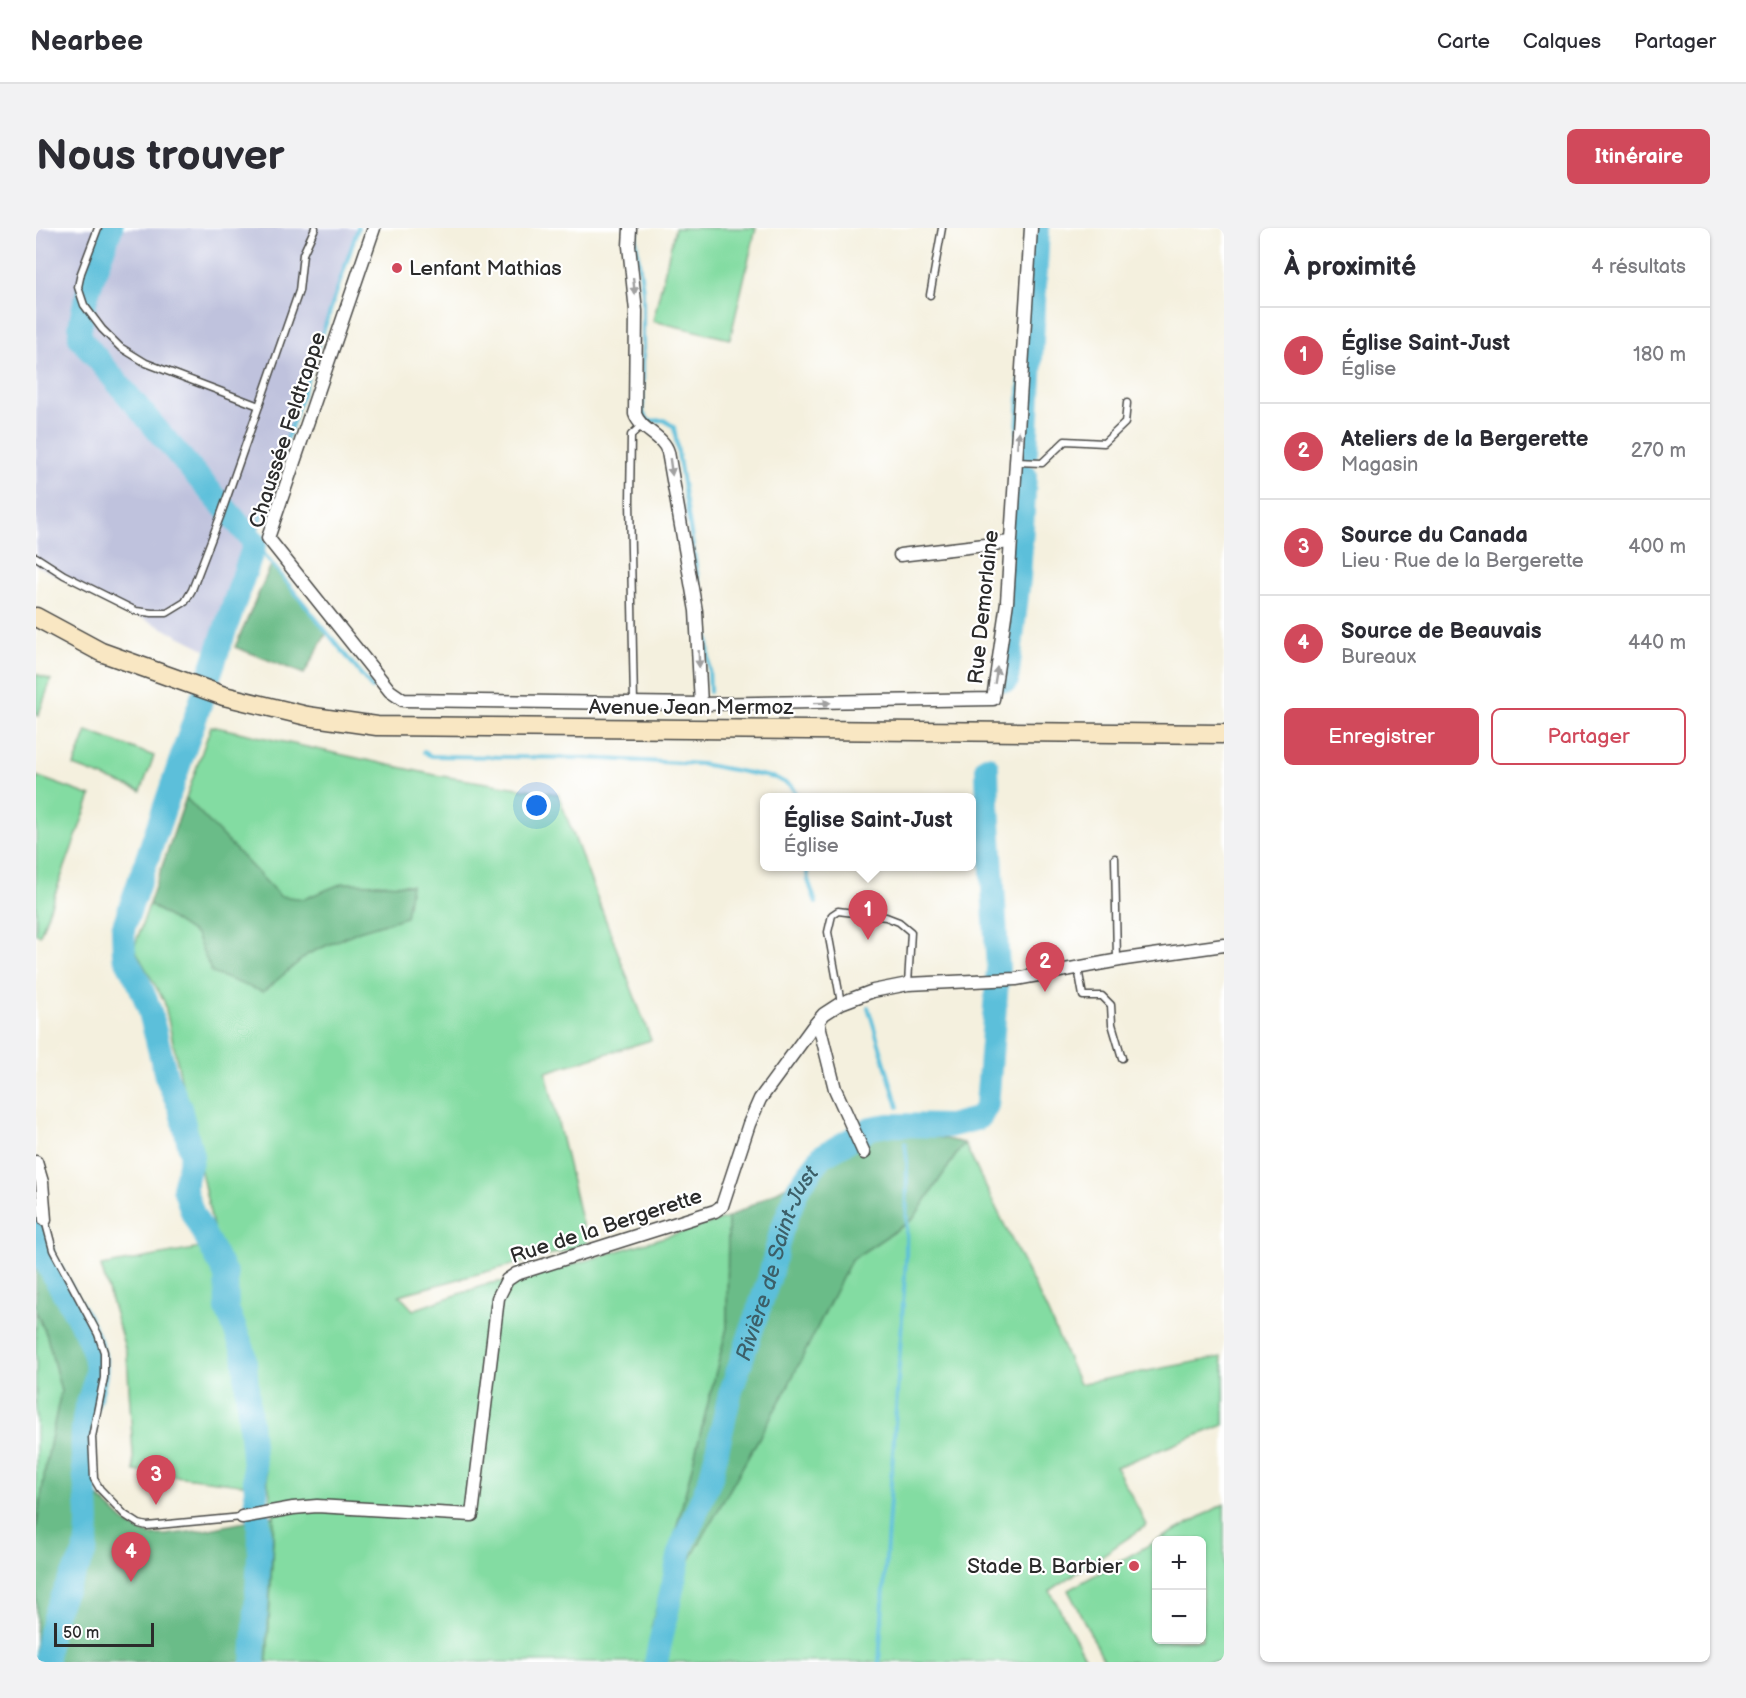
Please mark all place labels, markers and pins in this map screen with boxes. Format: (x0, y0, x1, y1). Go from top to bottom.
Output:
place label: Lenfant Mathias (409, 256, 562, 281)
marker: Lenfant Mathias (390, 261, 404, 275)
pin: 1 (848, 890, 888, 940)
pin: 2 (1026, 942, 1064, 992)
pin: 3 (136, 1456, 176, 1505)
pin: 4 (112, 1532, 151, 1582)
place label: Stade B. Barbier (967, 1554, 1122, 1579)
marker: Stade B. Barbier (1127, 1559, 1141, 1573)

